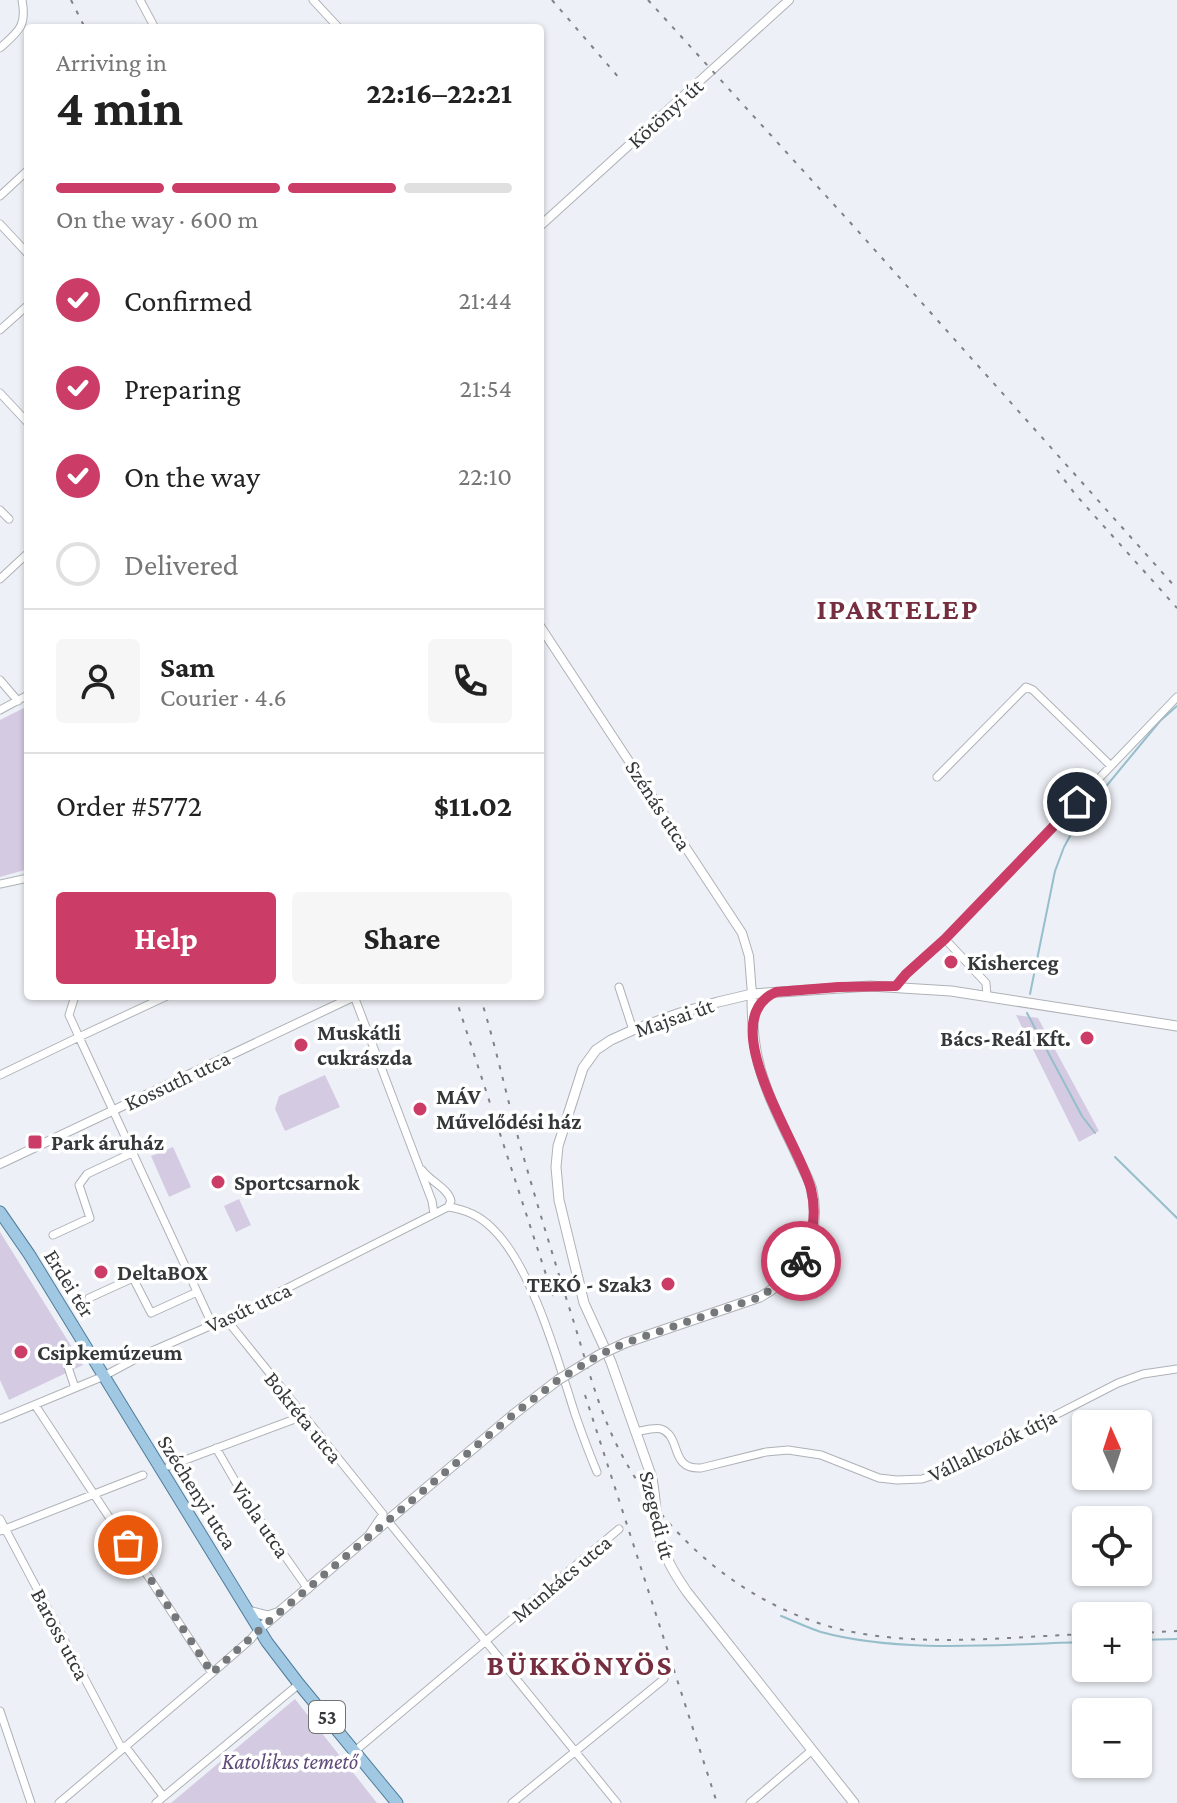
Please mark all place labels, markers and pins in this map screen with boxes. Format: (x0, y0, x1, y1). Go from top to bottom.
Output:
pin (1043, 768, 1111, 836)
place label: Kisherceg (967, 950, 1059, 975)
marker: Kisherceg (942, 953, 960, 971)
place label: Muskátli cukrászda (317, 1020, 412, 1070)
place label: Bács-Reál Kft. (940, 1026, 1071, 1051)
marker: Bács-Reál Kft. (1078, 1029, 1096, 1047)
marker: Muskátli cukrászda (292, 1036, 310, 1054)
place label: MÁV Művelődési ház (436, 1084, 581, 1134)
marker: MÁV Művelődési ház (411, 1100, 429, 1118)
place label: Park áruház (51, 1130, 164, 1155)
marker: Park áruház (26, 1133, 44, 1151)
place label: Sportcsarnok (234, 1170, 360, 1195)
marker: Sportcsarnok (209, 1173, 227, 1191)
place label: DeltaBOX (117, 1260, 209, 1285)
marker: DeltaBOX (92, 1263, 110, 1281)
place label: TEKÓ - Szak3 (527, 1272, 652, 1297)
marker: TEKÓ - Szak3 (659, 1275, 677, 1293)
place label: Csipkemúzeum (37, 1340, 183, 1365)
marker: Csipkemúzeum (12, 1343, 30, 1361)
pin (94, 1511, 162, 1579)

